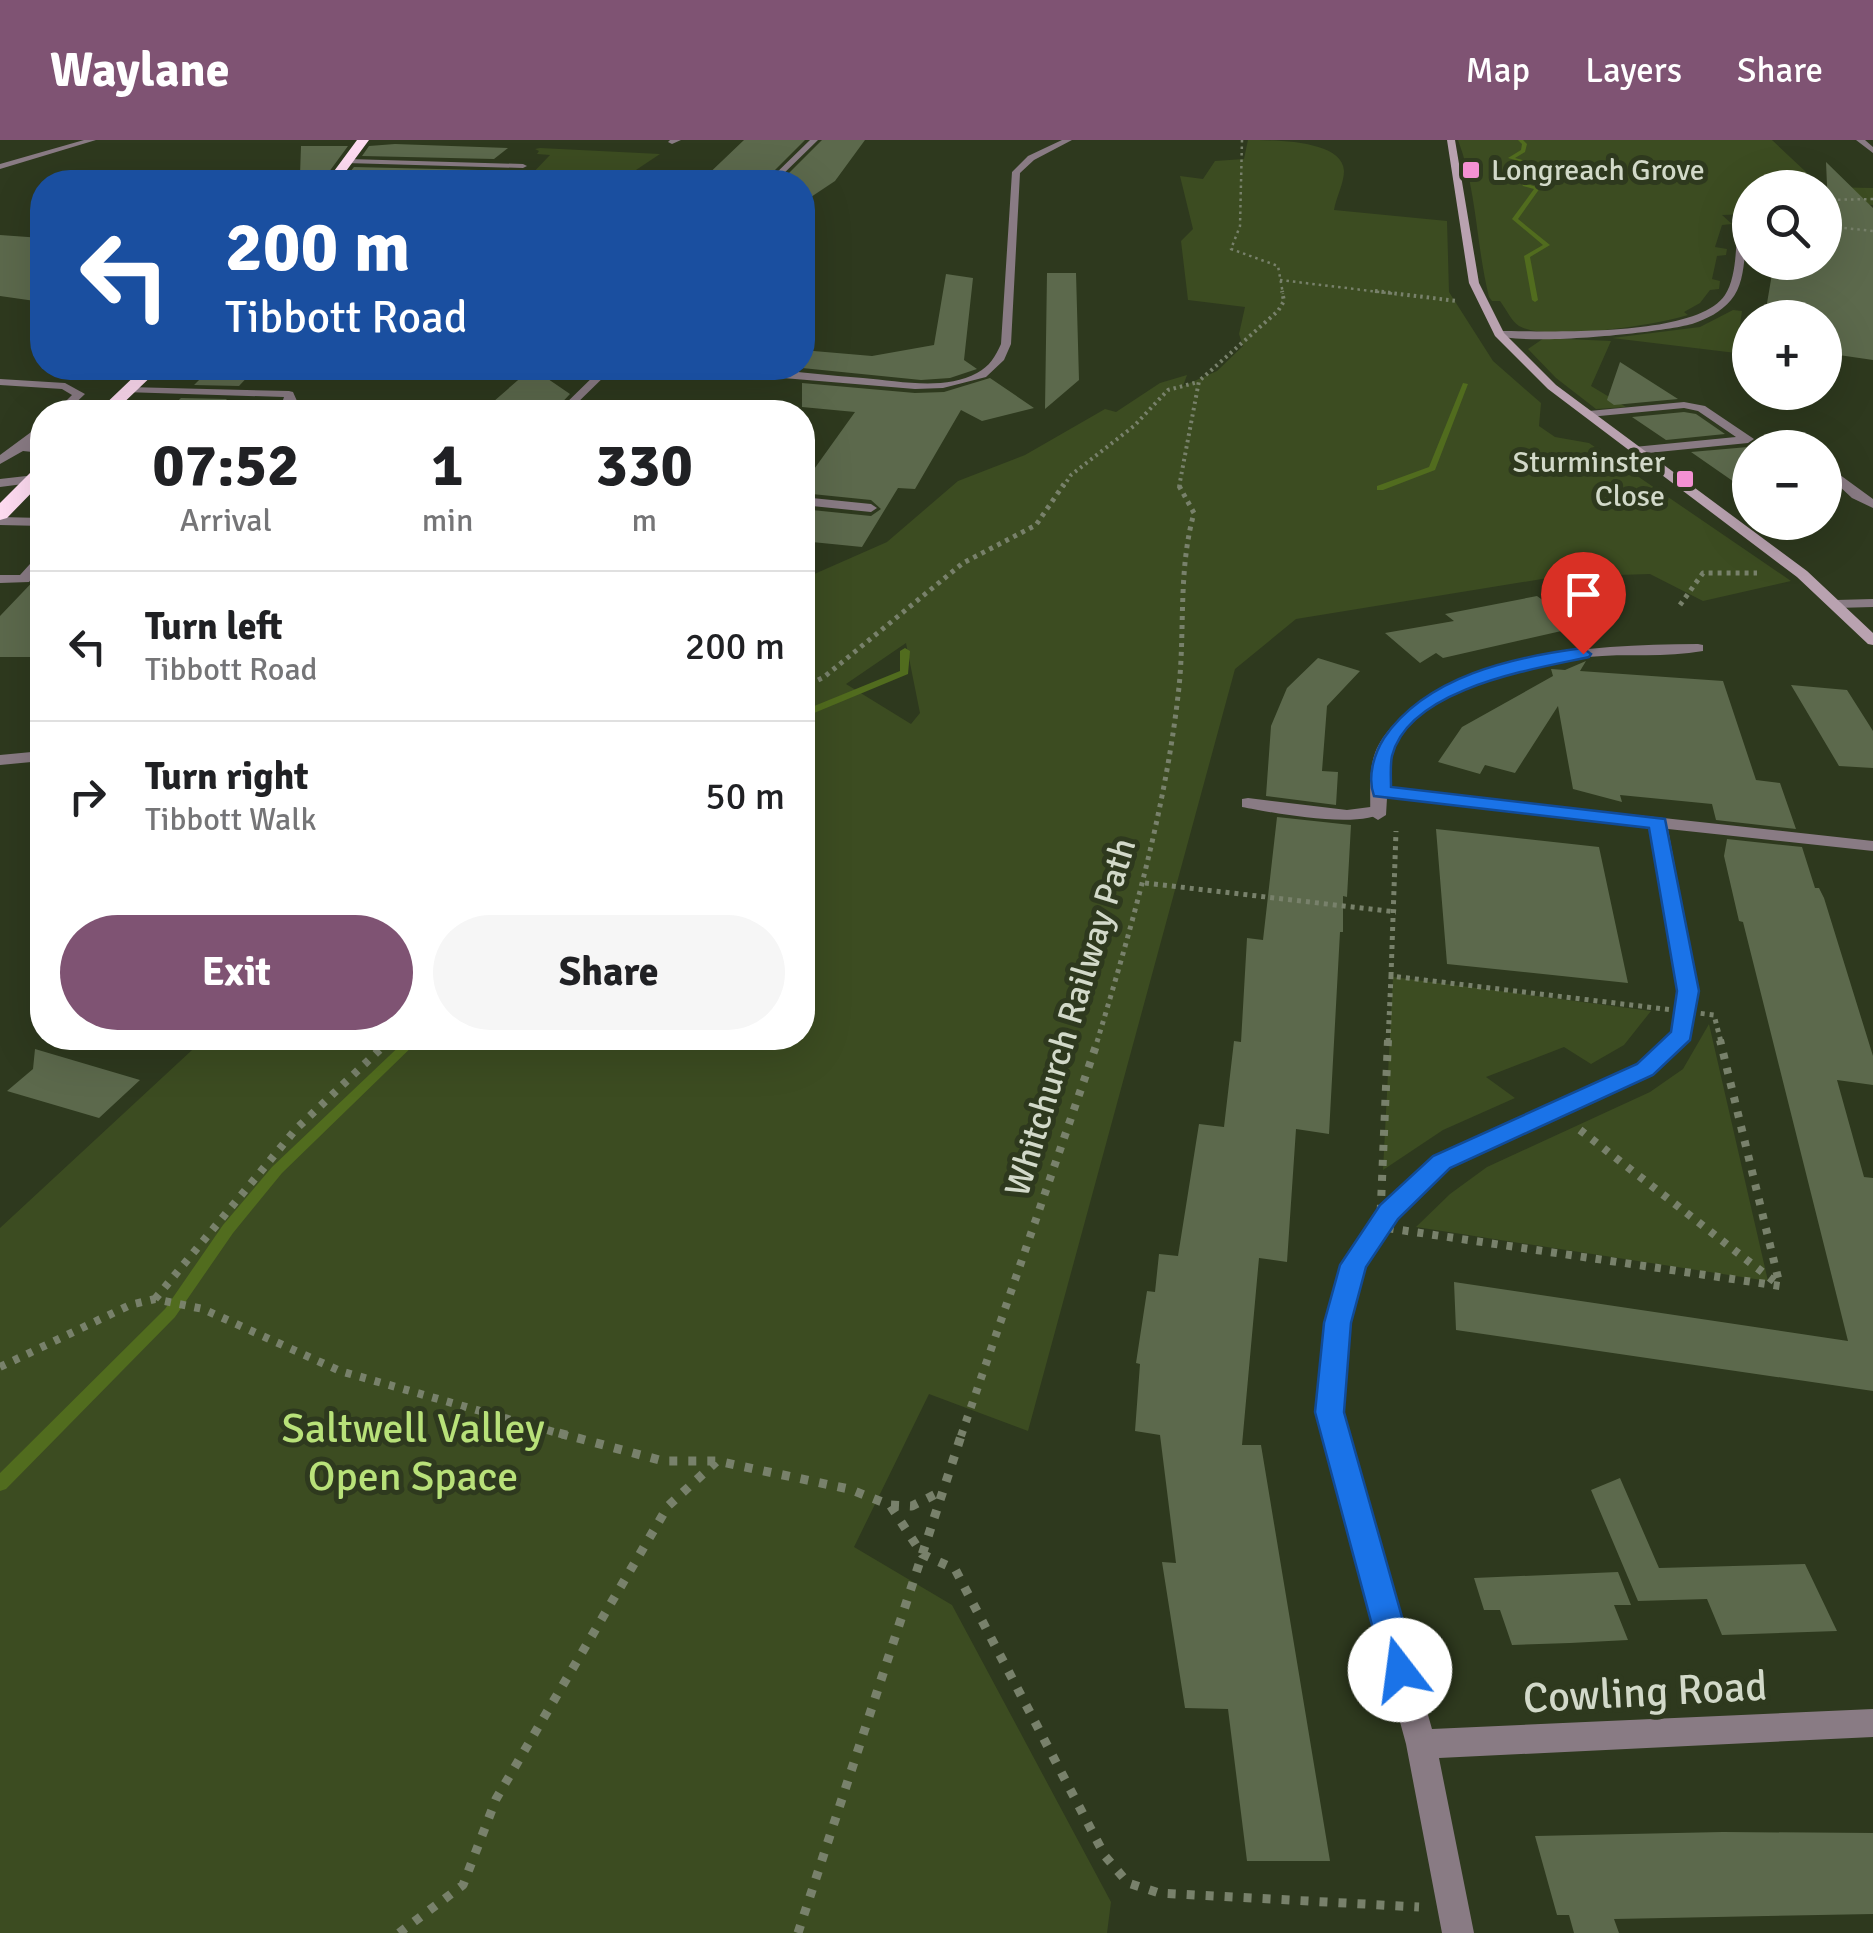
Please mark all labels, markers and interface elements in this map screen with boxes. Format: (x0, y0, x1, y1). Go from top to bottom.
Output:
text: Waylane (50, 41, 230, 100)
text: Map (1466, 49, 1530, 92)
text: Layers (1585, 49, 1682, 92)
text: Share (1737, 49, 1823, 92)
place label: Longreach Grove (1491, 152, 1705, 189)
marker: Longreach Grove (1460, 159, 1482, 181)
map controls (1732, 170, 1842, 540)
button: search (1732, 170, 1842, 280)
text: 200 m (225, 204, 410, 290)
icon: left (60, 210, 190, 340)
text: Tibbott Road (225, 290, 468, 345)
button: + (1732, 300, 1842, 410)
text: 07:52 (152, 429, 300, 503)
text: 1 (431, 429, 464, 503)
text: 330 (596, 429, 693, 503)
button: − (1732, 430, 1842, 540)
place label: Sturminster Close (1513, 444, 1665, 515)
marker: Sturminster Close (1674, 468, 1696, 490)
text: Arrival (180, 501, 272, 540)
text: min (422, 501, 473, 540)
text: m (631, 501, 657, 540)
pin (1541, 552, 1626, 655)
icon: arrive (1556, 567, 1611, 622)
text: Turn left (145, 603, 283, 650)
icon: left (60, 619, 115, 674)
text: 200 m (685, 623, 785, 670)
text: Tibbott Road (145, 650, 317, 689)
text: Turn right (145, 753, 309, 800)
icon: right (60, 769, 115, 824)
text: 50 m (705, 773, 785, 820)
text: Tibbott Walk (145, 800, 317, 839)
street label: Whitchurch Railway Path (995, 833, 1145, 1201)
button: Exit (60, 915, 413, 1030)
button: Share (433, 915, 785, 1030)
park label: Saltwell Valley Open Space (281, 1403, 545, 1502)
position arrow (1348, 1618, 1452, 1722)
street label: Cowling Road (1522, 1661, 1769, 1724)

